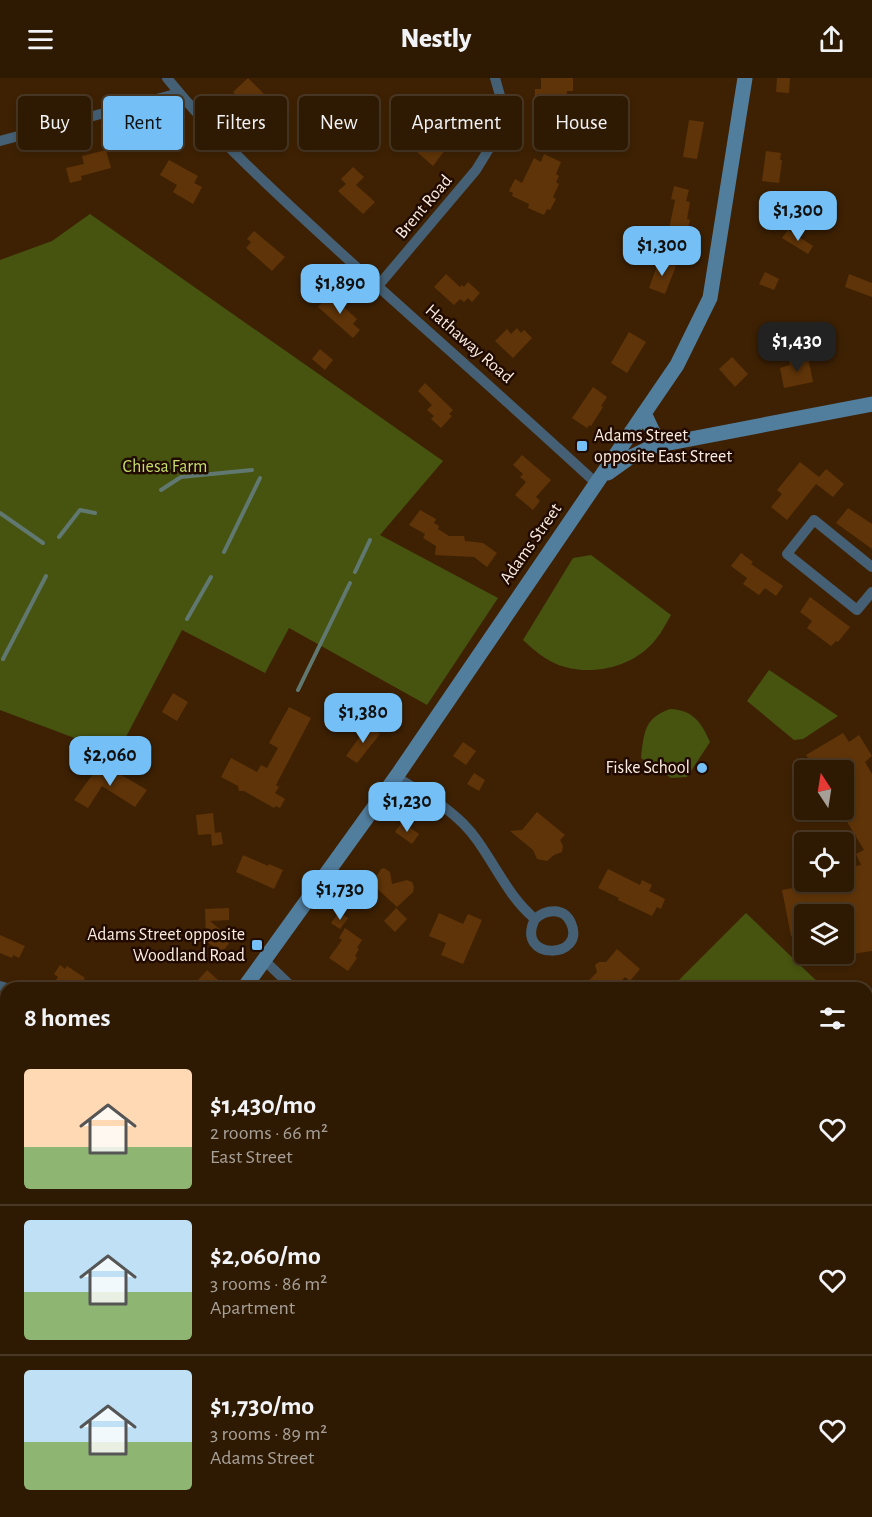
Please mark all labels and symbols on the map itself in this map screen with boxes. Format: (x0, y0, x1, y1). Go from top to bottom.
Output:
street label: Brent Road (392, 172, 456, 242)
pin: $1,300 (749, 191, 847, 242)
pin: $1,300 (613, 226, 711, 277)
pin: $1,890 (291, 264, 389, 315)
street label: Hathaway Road (422, 301, 516, 387)
pin: $1,430 (748, 322, 846, 373)
place label: Adams Street opposite East Street (594, 427, 732, 466)
marker: Adams Street opposite East Street (575, 439, 589, 453)
park label: Chiesa Farm (123, 458, 207, 476)
street label: Adams Street (497, 500, 565, 588)
pin: $1,380 (314, 693, 412, 744)
pin: $2,060 (61, 736, 159, 787)
place label: Fiske School (605, 759, 690, 777)
north arrow (794, 760, 854, 820)
marker: Fiske School (695, 761, 709, 775)
pin: $1,230 (358, 782, 456, 833)
pin: $1,730 (291, 870, 389, 921)
place label: Adams Street opposite Woodland Road (87, 926, 245, 965)
marker: Adams Street opposite Woodland Road (250, 938, 264, 952)

